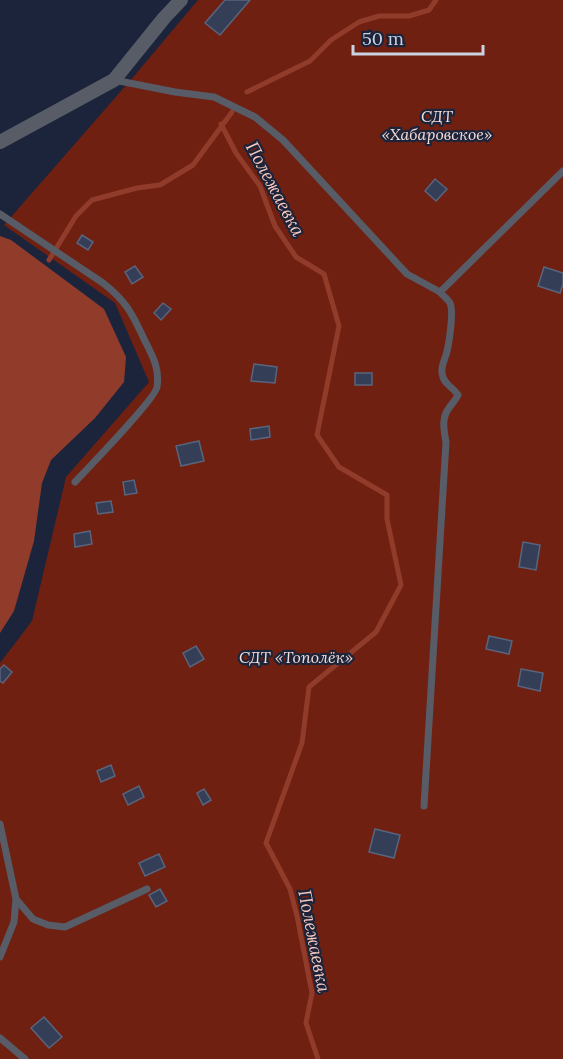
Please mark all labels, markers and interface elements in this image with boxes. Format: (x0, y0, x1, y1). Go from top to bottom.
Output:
scale bar (353, 18, 484, 56)
text: 50 m (362, 27, 404, 50)
park label: СДТ «Хабаровское» (382, 106, 492, 144)
water label: Полежаевка (241, 138, 310, 240)
park label: СДТ «Тополёк» (239, 647, 353, 667)
water label: Полежаевка (293, 888, 336, 994)

